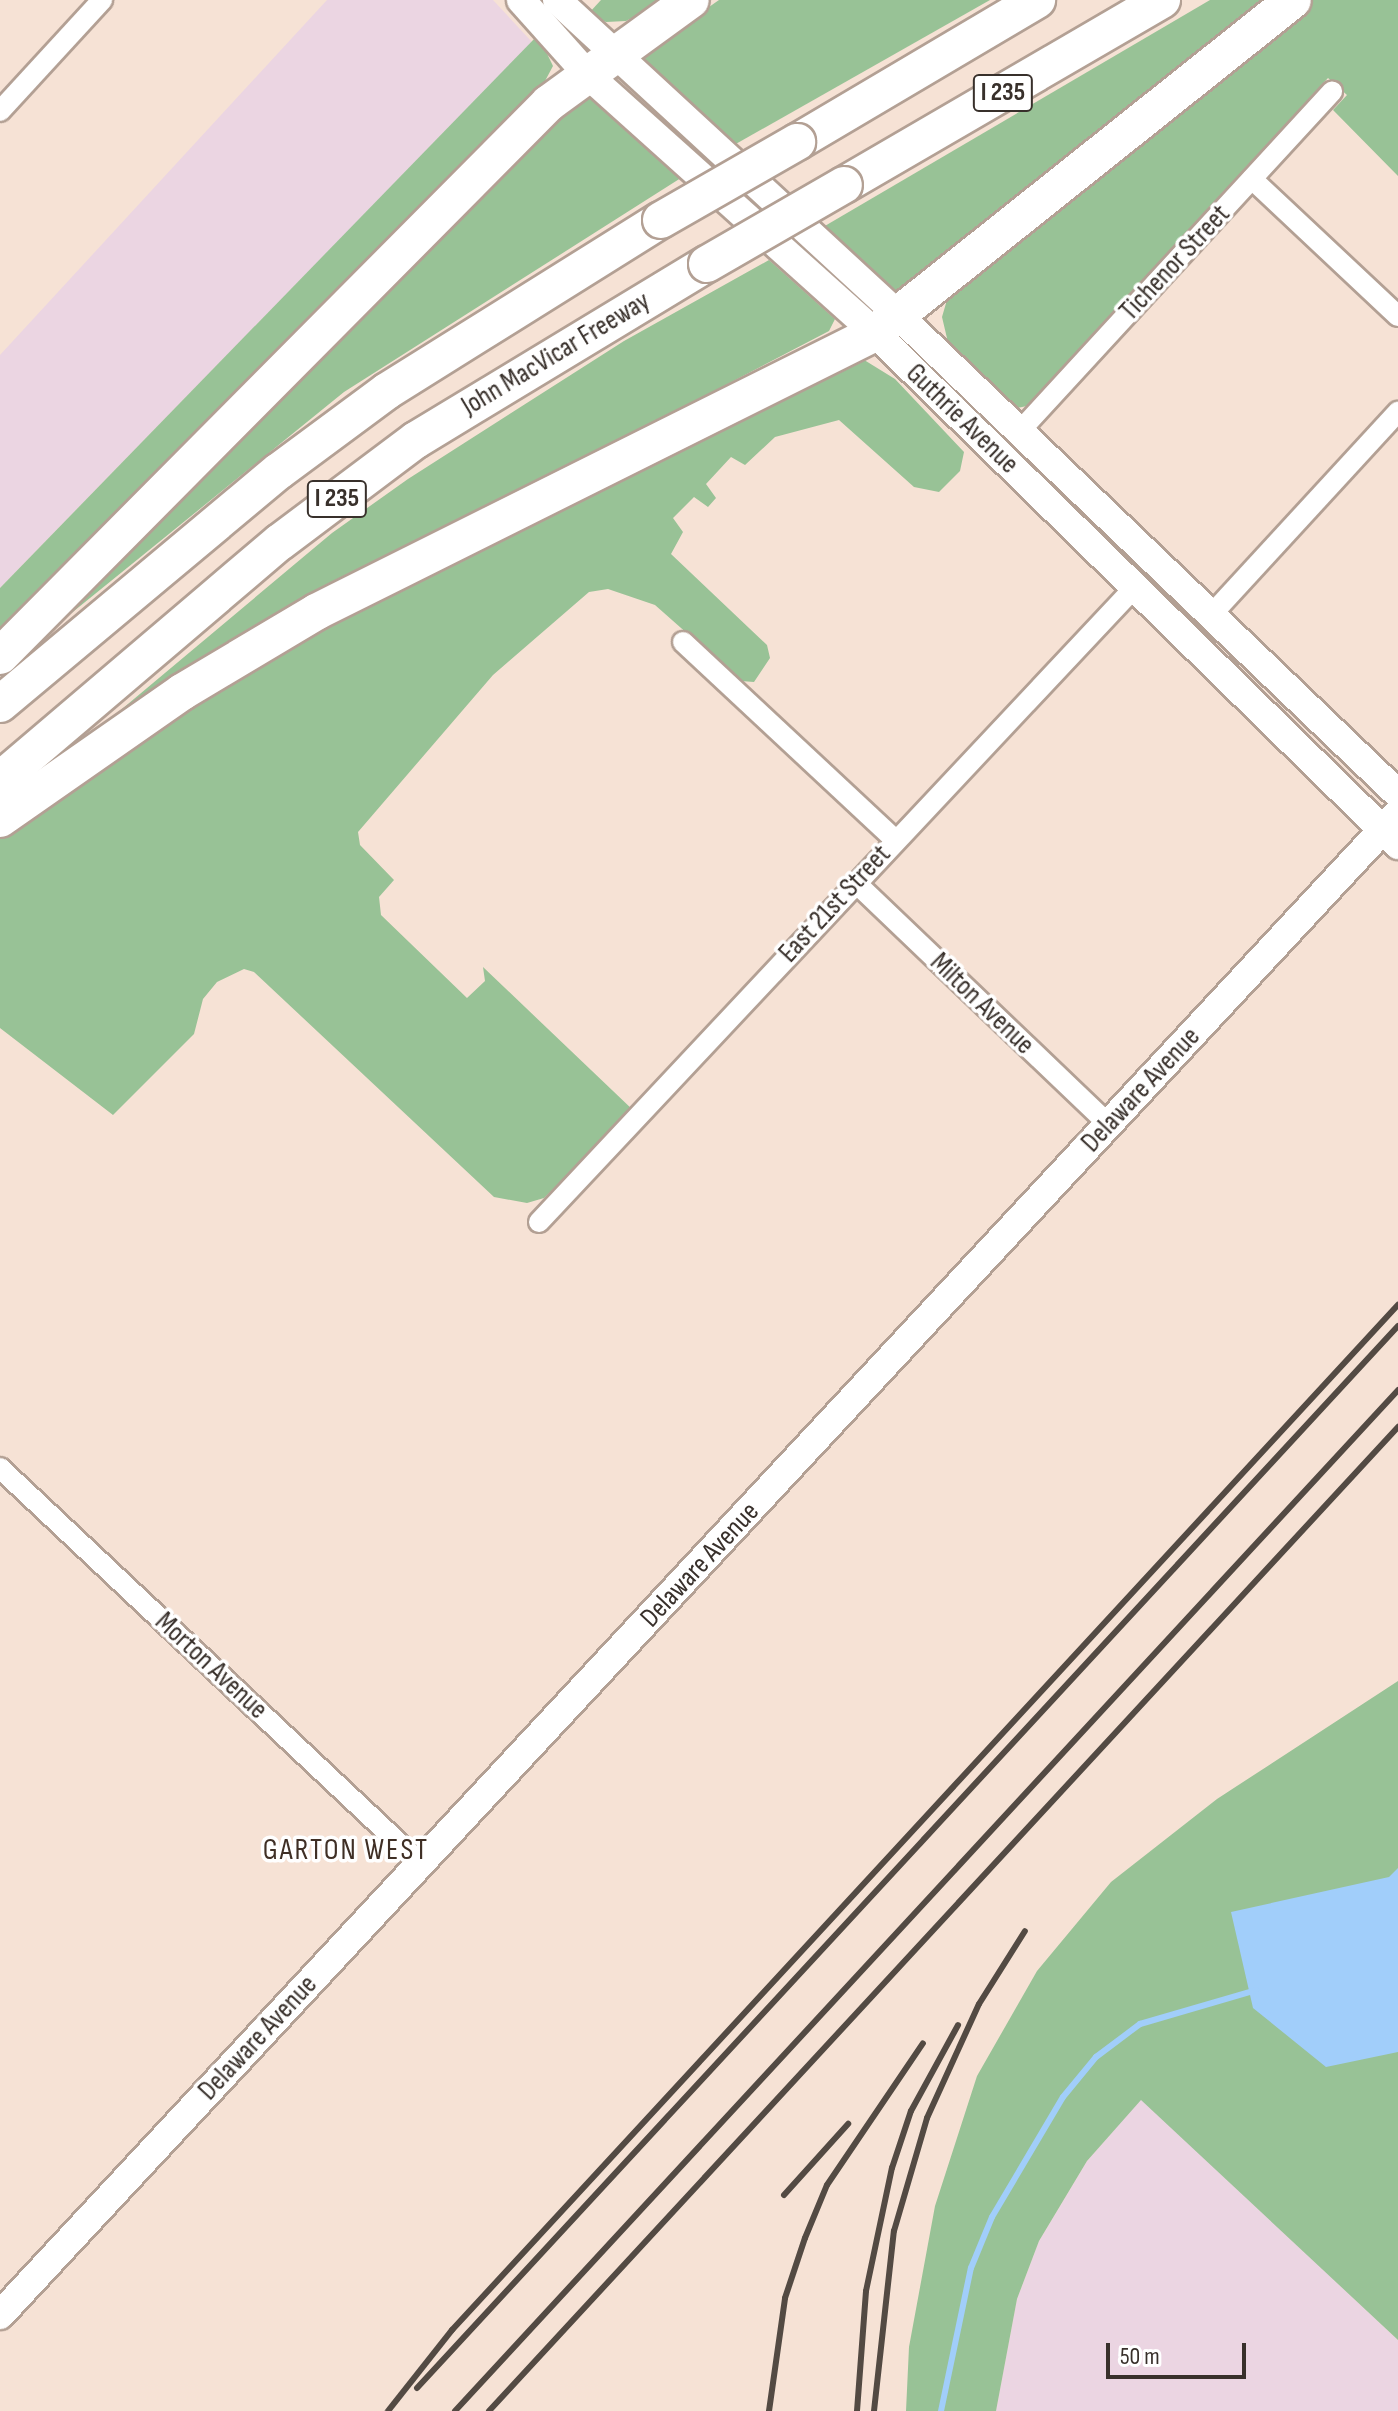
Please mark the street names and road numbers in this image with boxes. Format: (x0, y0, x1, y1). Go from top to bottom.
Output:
road number: I 235 (971, 71, 1035, 115)
street label: Tichenor Street (1113, 198, 1237, 328)
street label: John MacVicar Freeway (456, 285, 656, 423)
street label: Guthrie Avenue (899, 357, 1025, 481)
road number: I 235 (305, 477, 369, 521)
street label: East 21st Street (772, 838, 898, 970)
street label: Milton Avenue (923, 946, 1041, 1062)
street label: Delaware Avenue (1075, 1020, 1207, 1160)
street label: Delaware Avenue (634, 1495, 766, 1635)
street label: Morton Avenue (148, 1605, 274, 1727)
street label: Delaware Avenue (192, 1968, 324, 2108)

